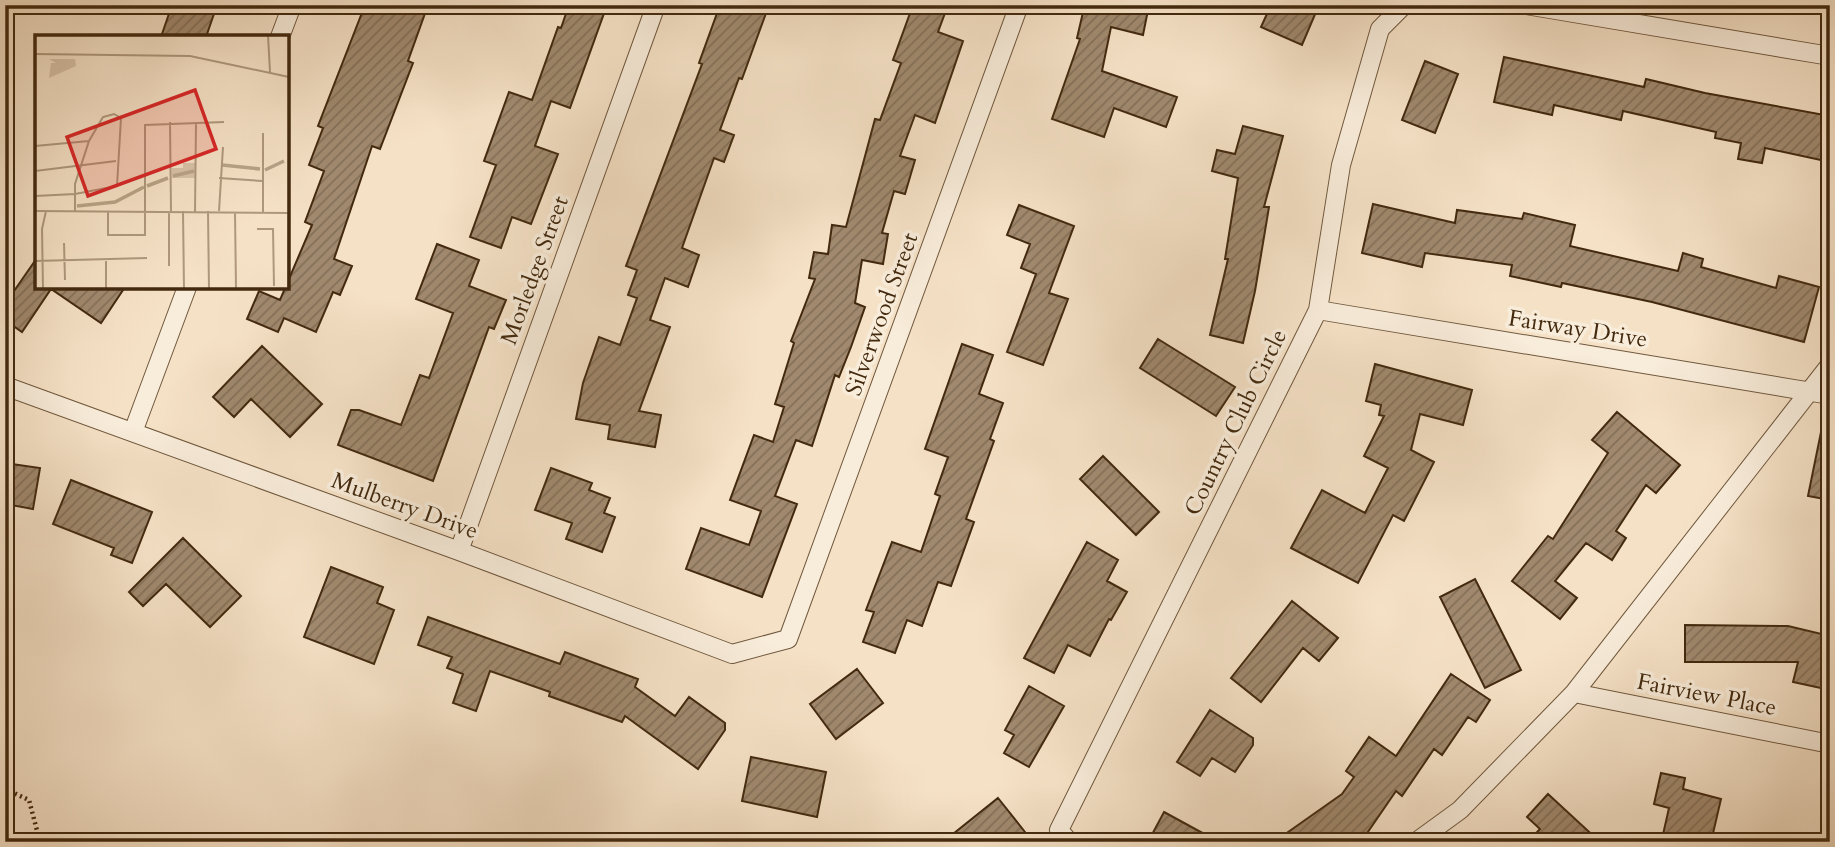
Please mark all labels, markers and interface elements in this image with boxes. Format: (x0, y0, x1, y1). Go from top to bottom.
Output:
inset map (35, 35, 289, 289)
street label: Morledge Street (493, 192, 576, 349)
street label: Silverwood Street (838, 228, 925, 400)
street label: Fairway Drive (1506, 302, 1650, 355)
street label: Country Club Circle (1177, 324, 1294, 520)
street label: Mulberry Drive (327, 465, 482, 546)
street label: Fairview Place (1635, 666, 1779, 723)

